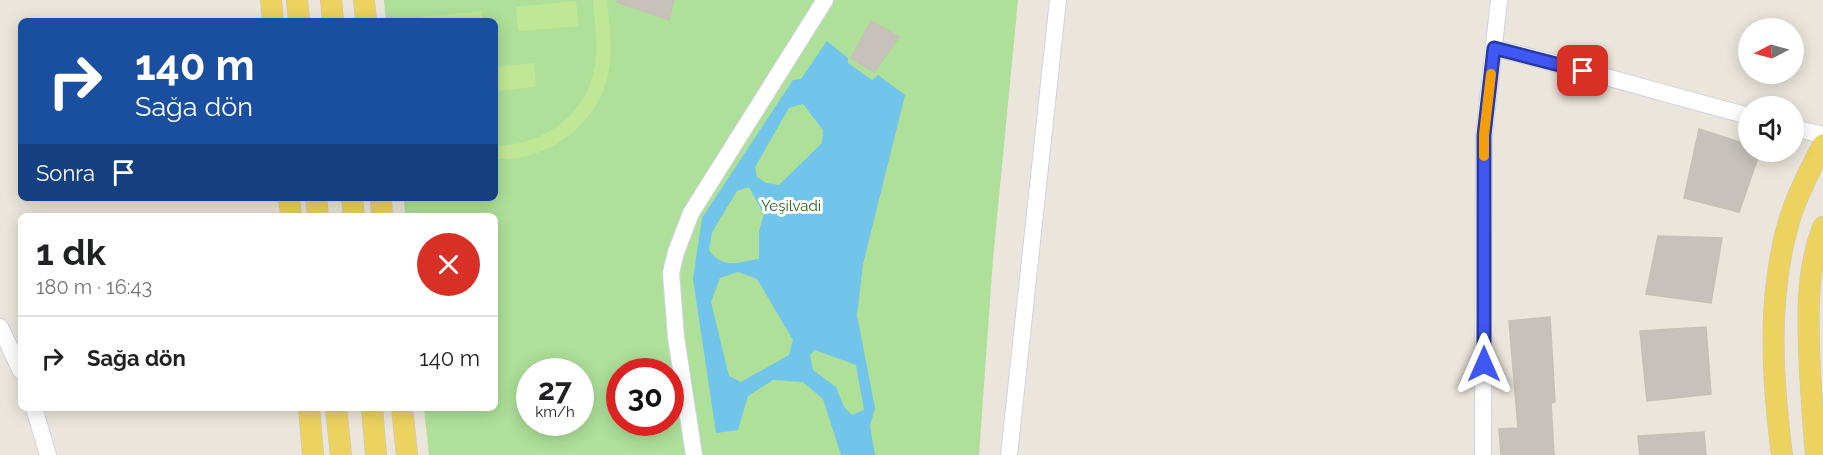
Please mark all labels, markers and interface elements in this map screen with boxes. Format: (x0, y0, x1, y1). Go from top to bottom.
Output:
north arrow (1738, 18, 1804, 84)
map controls (1738, 18, 1804, 162)
text: 140 m (135, 41, 255, 90)
icon: right (36, 42, 114, 120)
pin (1557, 45, 1608, 96)
icon: arrive (1566, 54, 1599, 87)
text: Sağa dön (135, 91, 253, 122)
button: sound (1738, 96, 1804, 162)
icon: arrive (107, 156, 140, 189)
text: Sonra (36, 160, 95, 186)
park label: Yeşilvadi (761, 197, 821, 215)
text: 1 dk (36, 231, 106, 273)
button: close (417, 233, 480, 296)
text: 180 m · 16:43 (36, 275, 152, 299)
position arrow (1452, 332, 1516, 396)
icon: right (36, 342, 69, 375)
text: Sağa dön (87, 345, 186, 371)
text: 140 m (419, 345, 480, 371)
speed limit sign: 30 (606, 358, 684, 436)
text: 27 (538, 372, 572, 407)
text: km/h (535, 403, 575, 421)

